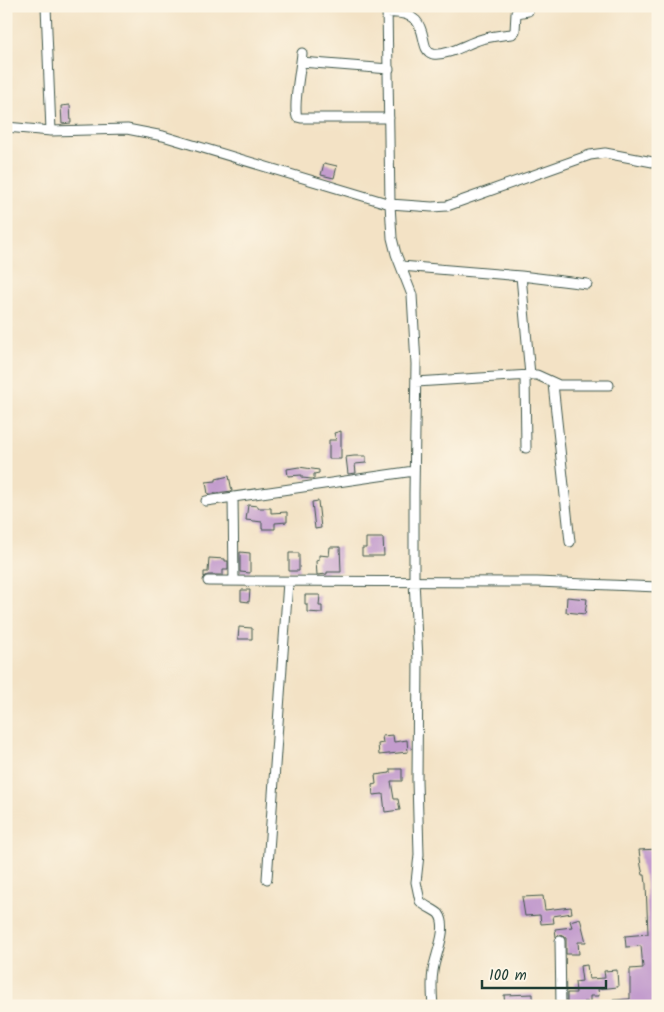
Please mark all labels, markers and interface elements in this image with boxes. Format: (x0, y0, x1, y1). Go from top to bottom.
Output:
scale bar (482, 957, 605, 989)
text: 100 m (489, 964, 527, 988)

